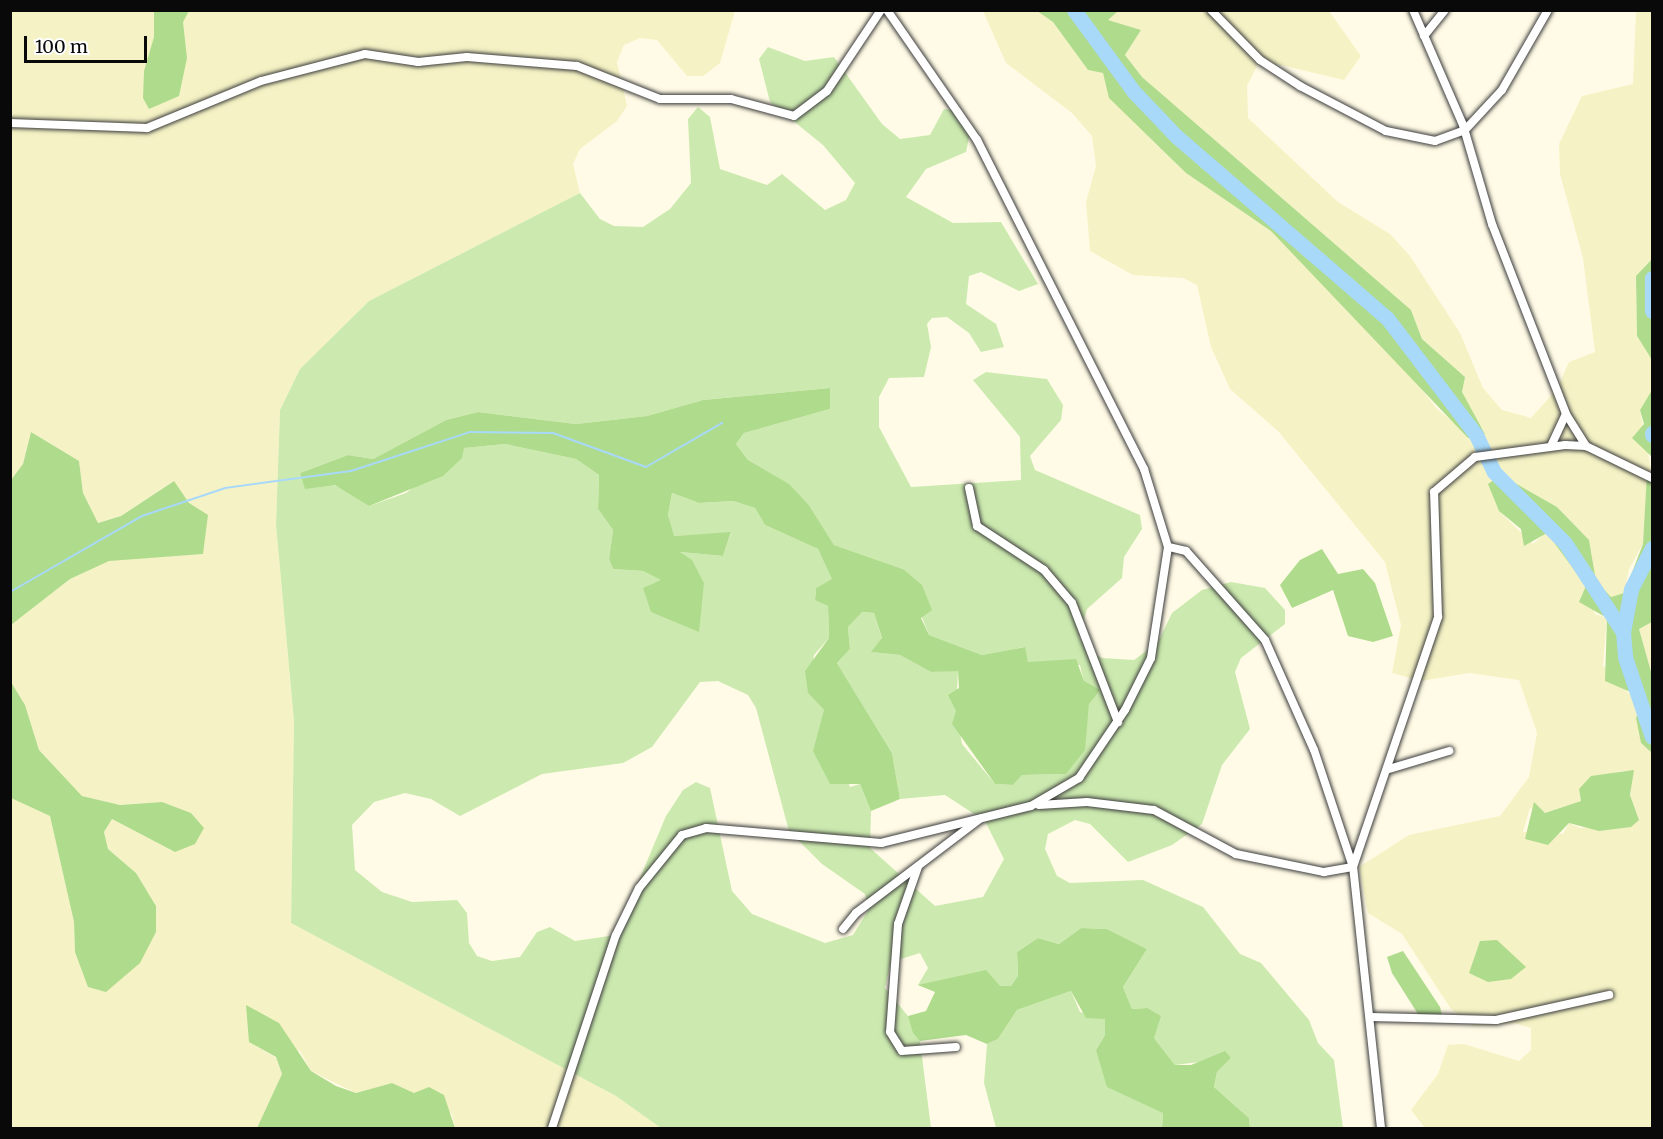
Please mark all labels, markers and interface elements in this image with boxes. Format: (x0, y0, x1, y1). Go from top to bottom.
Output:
scale bar (27, 24, 150, 62)
text: 100 m (35, 35, 88, 58)

